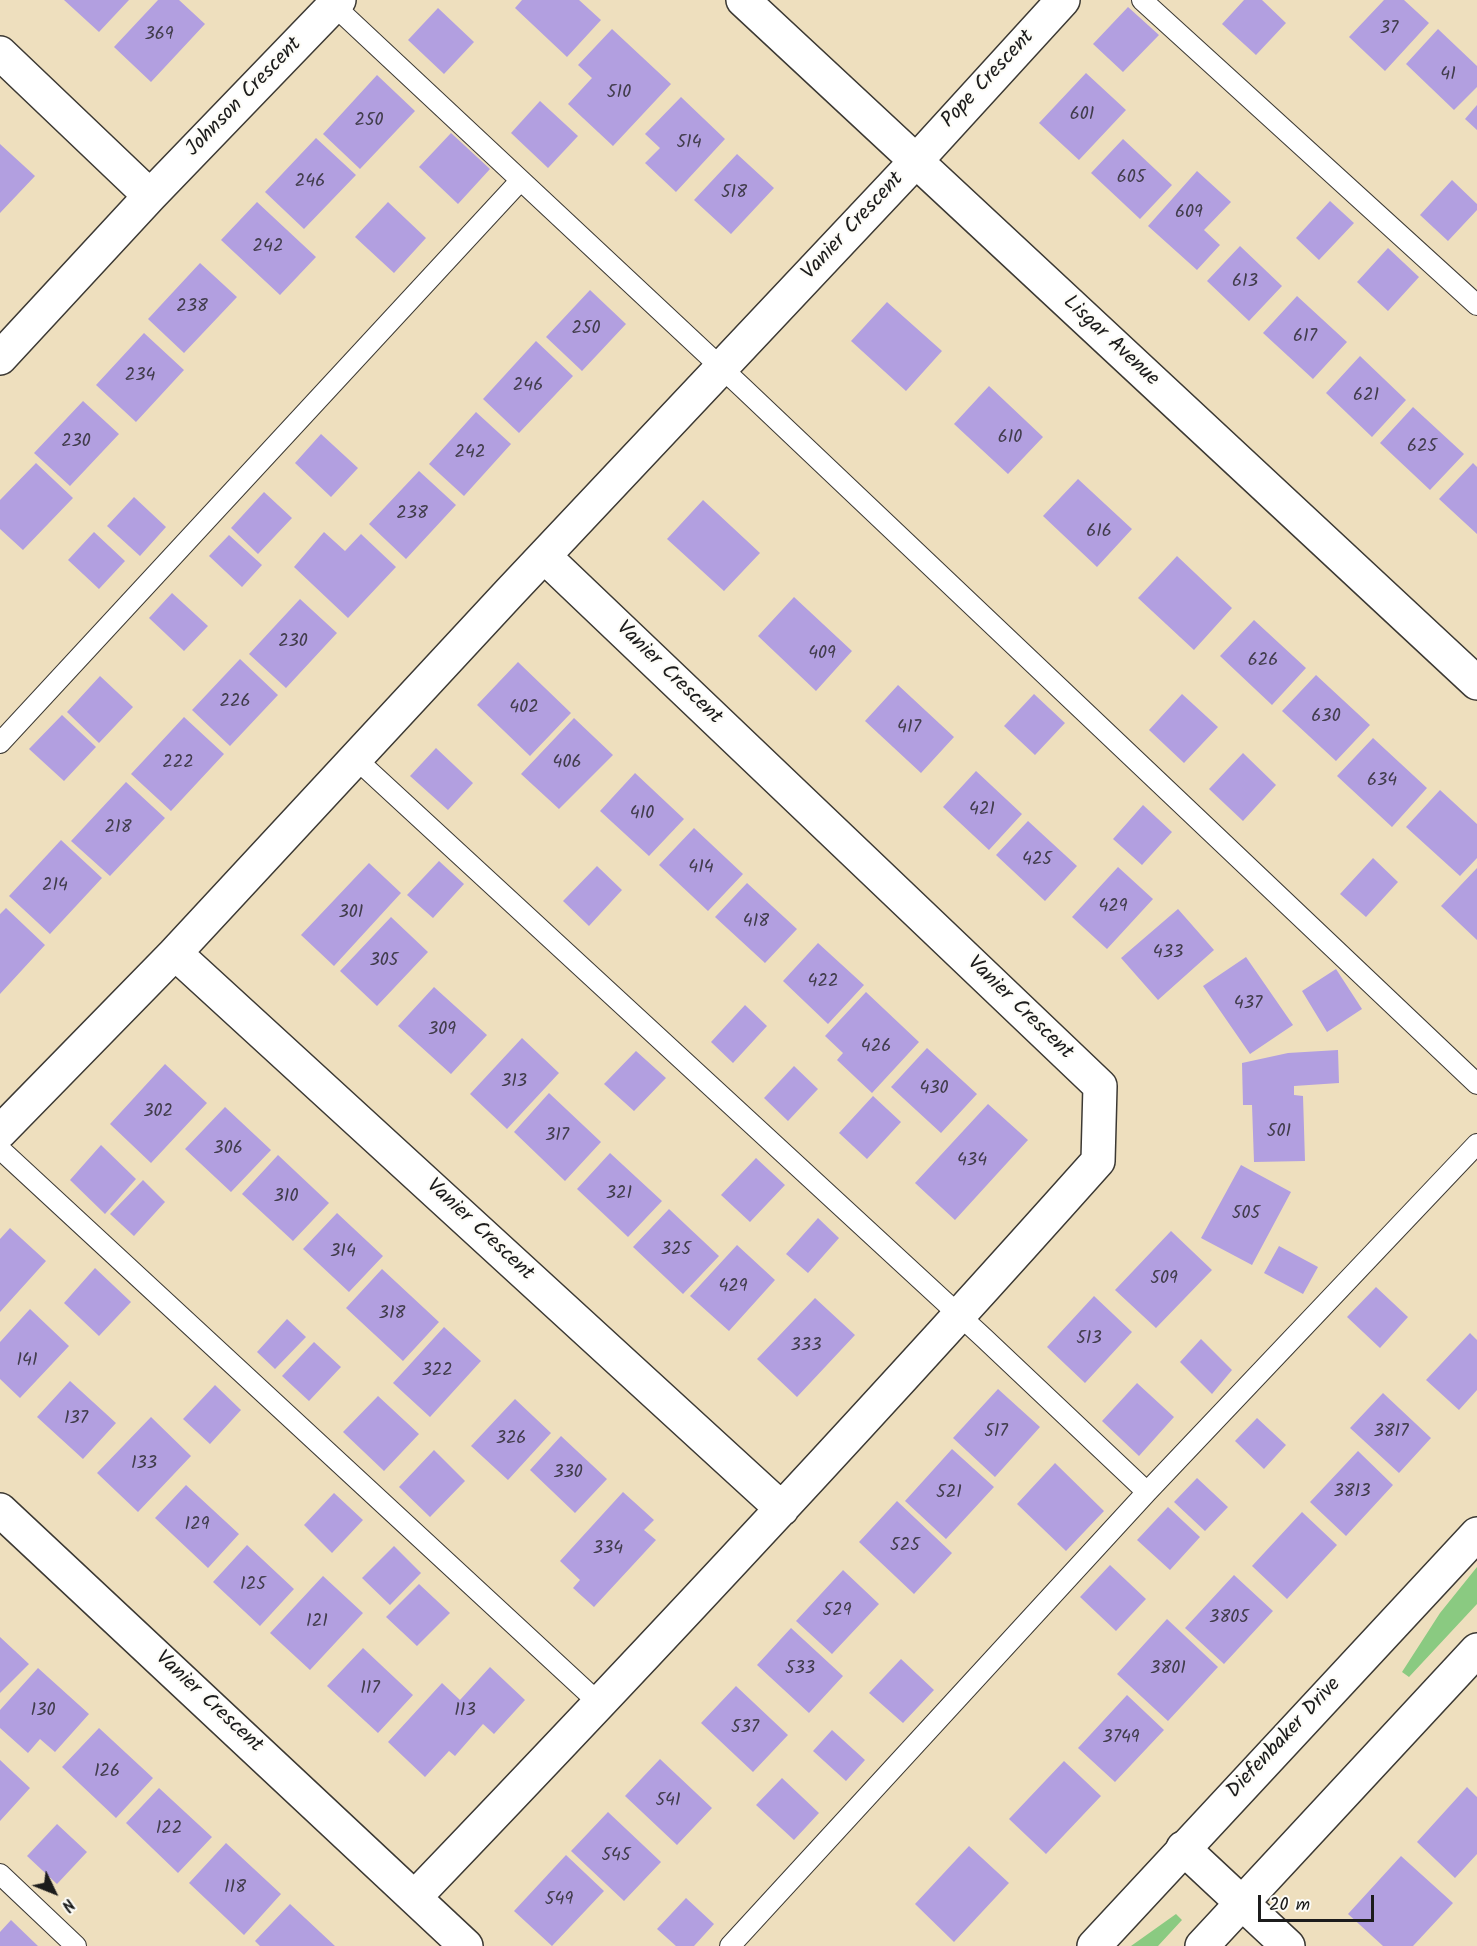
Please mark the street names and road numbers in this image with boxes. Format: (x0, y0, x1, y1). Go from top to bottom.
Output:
street label: Pope Crescent (937, 26, 1041, 134)
street label: Johnson Crescent (182, 33, 308, 163)
street label: Vanier Crescent (798, 168, 910, 286)
street label: Lisgar Avenue (1057, 291, 1163, 393)
street label: Vanier Crescent (610, 617, 726, 731)
street label: Vanier Crescent (961, 952, 1077, 1066)
street label: Vanier Crescent (420, 1175, 538, 1287)
street label: Vanier Crescent (149, 1647, 267, 1759)
street label: Diefenbaker Drive (1223, 1673, 1347, 1805)

